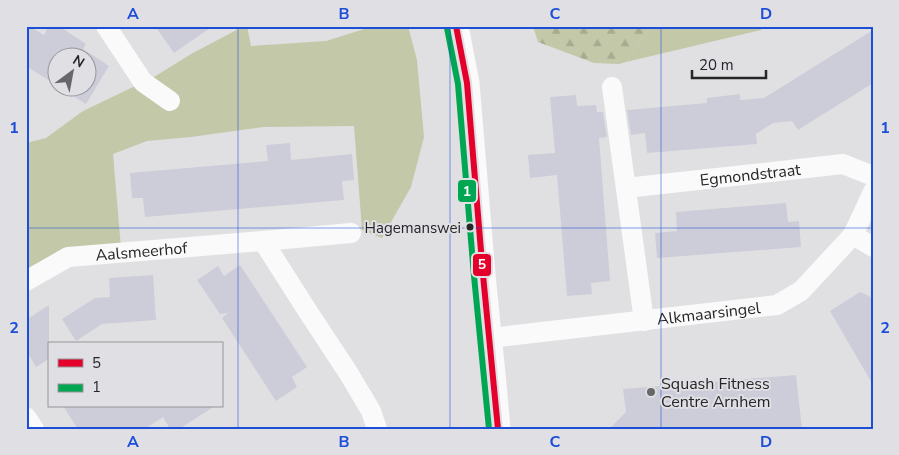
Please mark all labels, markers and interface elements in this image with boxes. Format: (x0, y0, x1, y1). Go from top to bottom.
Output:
text: A (127, 3, 139, 25)
text: B (338, 3, 350, 25)
text: C (550, 3, 561, 25)
text: D (760, 3, 772, 25)
north arrow (48, 48, 98, 98)
scale bar (692, 48, 765, 80)
text: N (69, 51, 88, 72)
text: 20 m (699, 55, 734, 75)
text: 1 (9, 117, 19, 139)
text: 1 (880, 117, 890, 139)
street label: Egmondstraat (699, 159, 802, 192)
line badge: 1 (457, 179, 477, 203)
text: 1 (463, 182, 471, 201)
place label: Hagemanswei (365, 218, 461, 238)
marker: Hagemanswei (465, 222, 475, 232)
street label: Aalsmeerhof (95, 237, 189, 267)
line badge: 5 (472, 253, 492, 277)
text: 5 (478, 255, 486, 274)
street label: Alkmaarsingel (656, 297, 762, 331)
text: 2 (9, 317, 19, 339)
text: 2 (880, 317, 890, 339)
legend (48, 342, 222, 408)
text: 5 (92, 353, 101, 373)
place label: Squash Fitness Centre Arnhem (661, 373, 770, 413)
text: 1 (92, 377, 101, 397)
marker: Squash Fitness Centre Arnhem (645, 386, 657, 398)
text: A (127, 431, 139, 453)
text: B (338, 431, 350, 453)
text: C (550, 431, 561, 453)
text: D (760, 431, 772, 453)

